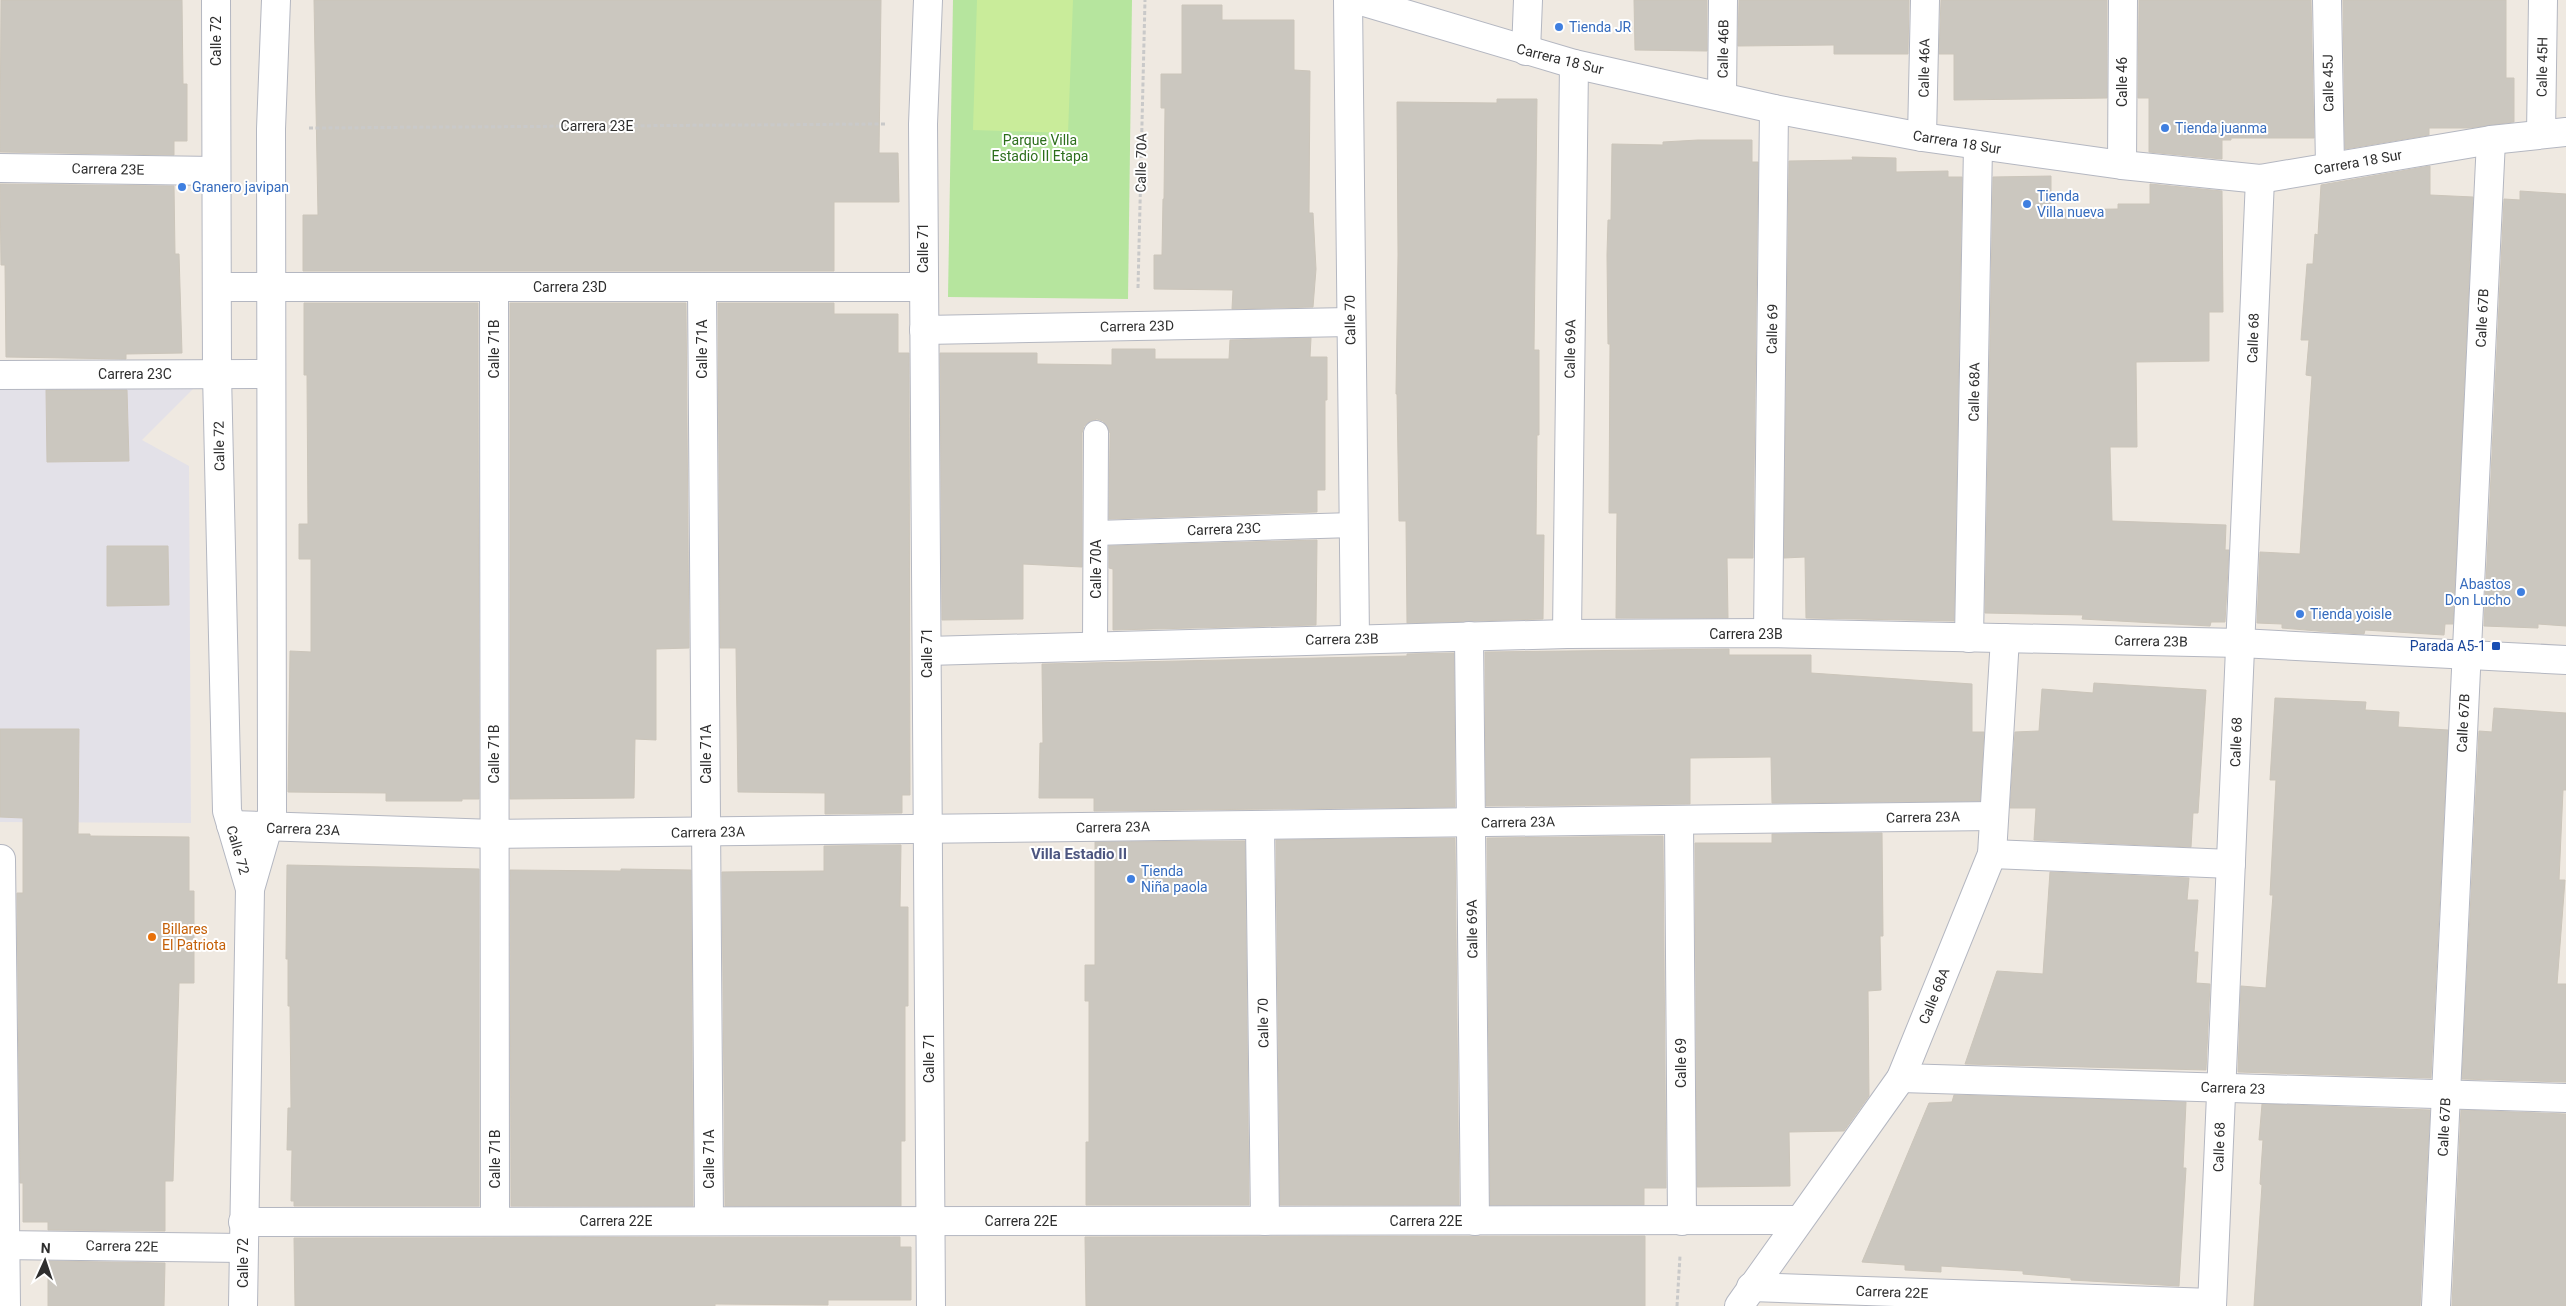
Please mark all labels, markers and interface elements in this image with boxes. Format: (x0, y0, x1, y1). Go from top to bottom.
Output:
street label: Calle 72 (208, 16, 224, 66)
place label: Tienda JR (1569, 19, 1632, 35)
street label: Calle 46B (1714, 19, 1732, 79)
marker: Tienda JR (1553, 21, 1565, 33)
street label: Calle 45H (2533, 37, 2551, 97)
street label: Calle 46A (1915, 38, 1933, 98)
street label: Carrera 18 Sur (1515, 40, 1605, 78)
street label: Calle 45J (2319, 54, 2337, 112)
street label: Calle 46 (2114, 57, 2130, 107)
street label: Carrera 23E (561, 118, 633, 134)
place label: Tienda juanma (2175, 120, 2267, 136)
marker: Tienda juanma (2159, 122, 2171, 134)
street label: Carrera 18 Sur (1912, 127, 2002, 157)
park label: Parque Villa Estadio II Etapa (992, 132, 1088, 164)
street label: Calle 70A (1132, 133, 1150, 193)
street label: Carrera 18 Sur (2313, 146, 2403, 178)
street label: Carrera 23E (71, 160, 145, 178)
place label: Granero javipan (192, 179, 289, 195)
marker: Granero javipan (176, 181, 188, 193)
place label: Tienda Villa nueva (2037, 188, 2104, 220)
marker: Tienda Villa nueva (2021, 198, 2033, 210)
street label: Calle 71 (915, 223, 931, 273)
street label: Carrera 23D (533, 279, 607, 295)
street label: Calle 67B (2472, 288, 2492, 348)
street label: Calle 70 (1342, 295, 1358, 345)
street label: Calle 69 (1764, 304, 1780, 354)
street label: Calle 68 (2244, 313, 2262, 363)
street label: Carrera 23D (1100, 317, 1174, 335)
street label: Calle 71A (694, 319, 710, 379)
street label: Calle 69A (1561, 319, 1579, 379)
street label: Calle 71B (486, 320, 502, 378)
street label: Calle 68A (1965, 362, 1983, 422)
street label: Carrera 23C (98, 366, 172, 382)
street label: Calle 72 (211, 421, 227, 471)
street label: Carrera 23C (1187, 520, 1261, 538)
street label: Calle 70A (1088, 539, 1104, 599)
place label: Abastos Don Lucho (2445, 576, 2511, 608)
marker: Abastos Don Lucho (2515, 586, 2527, 598)
place label: Tienda yoisle (2310, 606, 2392, 622)
marker: Tienda yoisle (2294, 608, 2306, 620)
street label: Carrera 23B (1709, 626, 1783, 642)
street label: Calle 71 (919, 628, 935, 678)
street label: Carrera 23B (1305, 630, 1379, 648)
street label: Carrera 23B (2114, 632, 2188, 650)
place label: Parada A5-1 (2410, 638, 2486, 654)
marker: Parada A5-1 (2490, 640, 2502, 652)
street label: Calle 67B (2453, 693, 2473, 753)
street label: Calle 68 (2227, 717, 2245, 767)
street label: Calle 71A (698, 724, 714, 784)
street label: Calle 71B (486, 725, 502, 783)
street label: Carrera 23A (1886, 808, 1960, 826)
street label: Carrera 23A (1481, 813, 1555, 831)
street label: Carrera 23A (1076, 818, 1150, 836)
street label: Carrera 23A (266, 820, 340, 838)
street label: Carrera 23A (671, 823, 745, 841)
street label: Calle 72 (223, 824, 253, 876)
district label: Villa Estadio II (1031, 845, 1127, 863)
place label: Tienda Niña paola (1141, 863, 1208, 895)
marker: Tienda Niña paola (1125, 873, 1137, 885)
street label: Calle 69A (1463, 899, 1481, 959)
place label: Billares El Patriota (162, 921, 226, 953)
marker: Billares El Patriota (146, 931, 158, 943)
street label: Calle 68A (1915, 966, 1953, 1026)
street label: Calle 70 (1255, 998, 1271, 1048)
street label: Calle 71 (921, 1033, 937, 1083)
street label: Calle 69 (1673, 1038, 1689, 1088)
street label: Carrera 23 (2200, 1079, 2266, 1097)
street label: Calle 67B (2434, 1097, 2454, 1157)
street label: Calle 68 (2210, 1122, 2228, 1172)
street label: Calle 71A (701, 1129, 717, 1189)
street label: Calle 71B (487, 1130, 503, 1188)
street label: Carrera 22E (580, 1213, 652, 1229)
street label: Carrera 22E (985, 1213, 1057, 1229)
street label: Carrera 22E (1390, 1213, 1462, 1229)
north arrow (20, 1236, 70, 1286)
street label: Carrera 22E (85, 1237, 159, 1255)
street label: Calle 72 (235, 1238, 251, 1288)
text: N (40, 1240, 51, 1256)
street label: Carrera 22E (1855, 1283, 1929, 1301)

